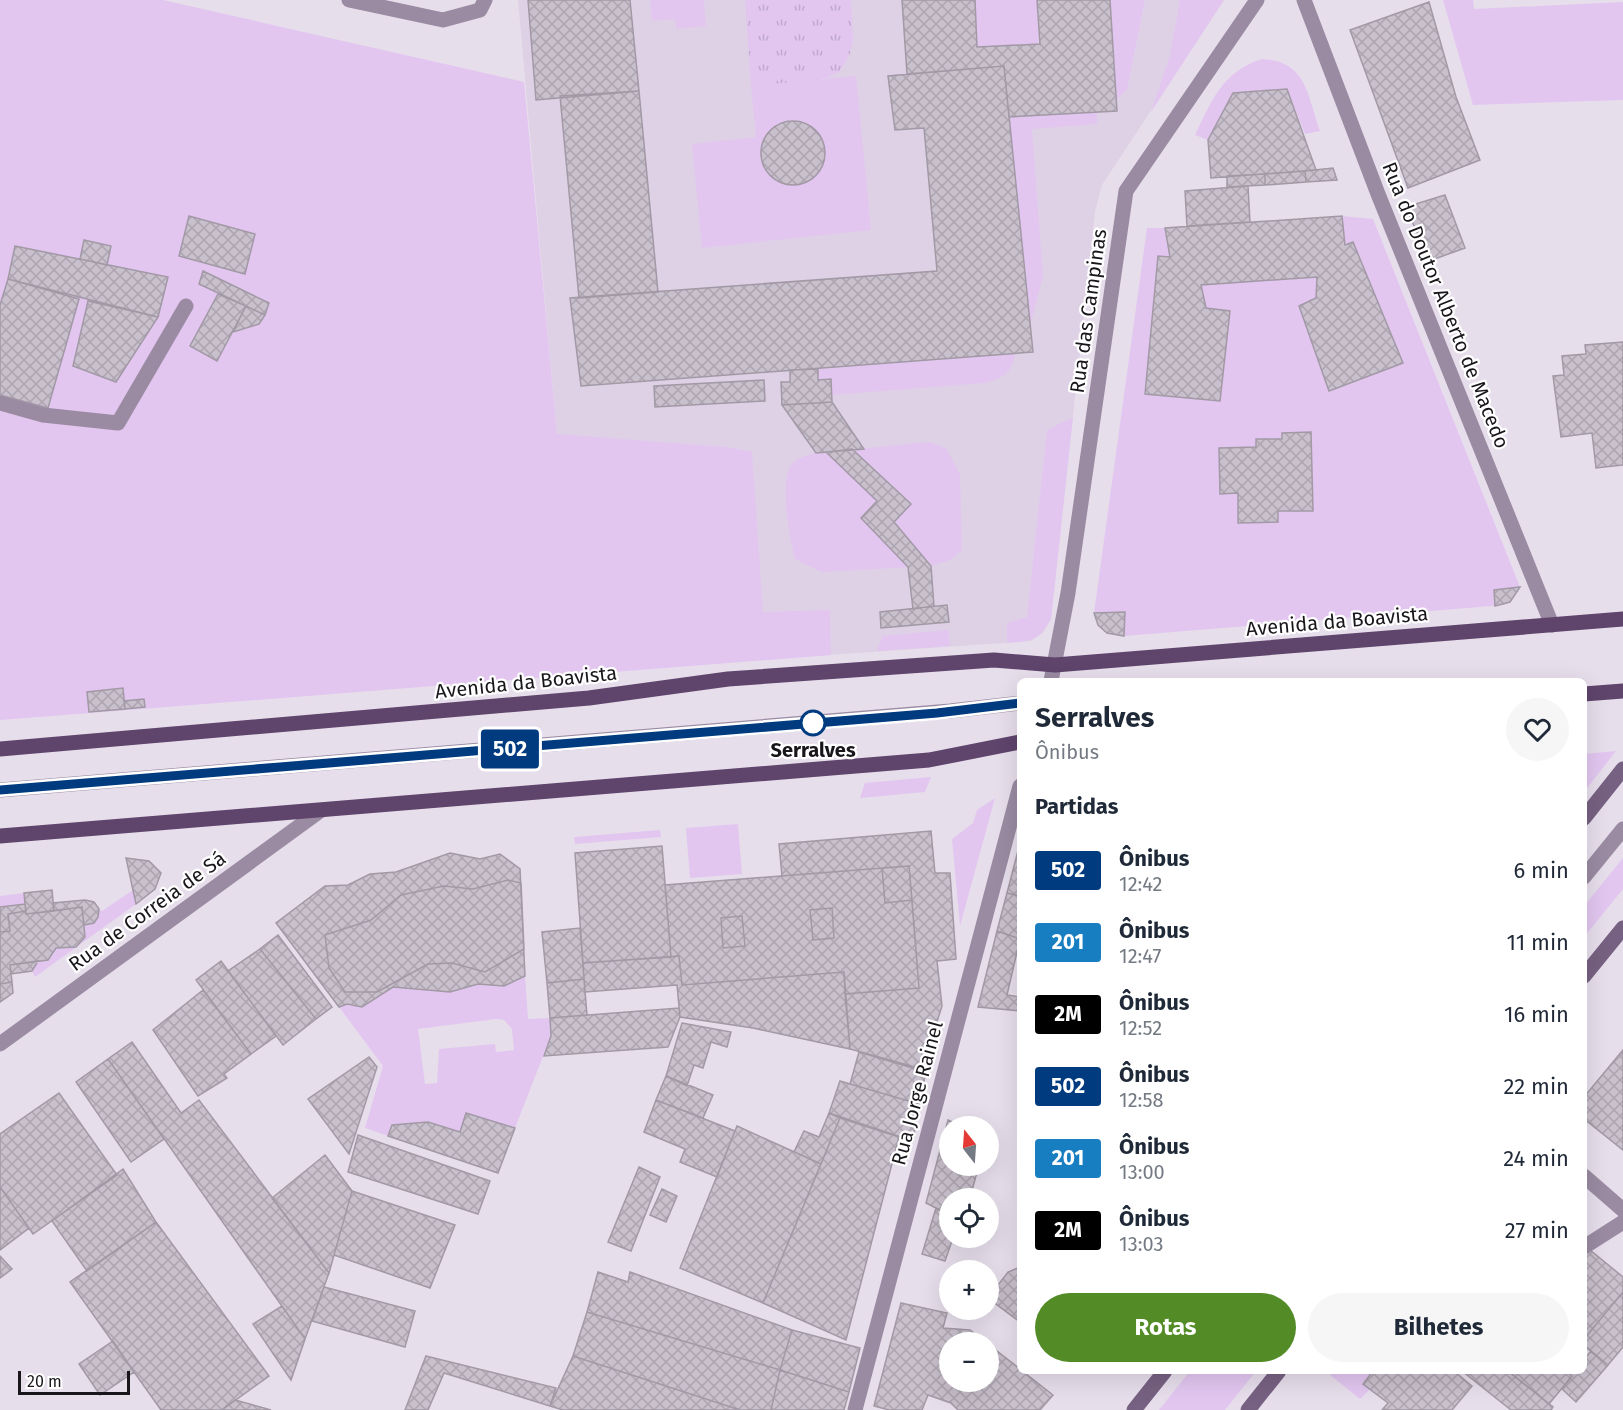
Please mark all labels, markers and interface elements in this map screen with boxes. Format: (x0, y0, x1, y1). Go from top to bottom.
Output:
street label: Rua do Doutor Alberto de Macedo (1377, 158, 1515, 452)
street label: Rua das Campinas (1065, 227, 1111, 395)
street label: Avenida da Boavista (1245, 601, 1429, 641)
street label: Avenida da Boavista (434, 661, 618, 703)
button: heart (1506, 698, 1569, 761)
text: Serralves (1035, 701, 1154, 734)
marker: Serralves (800, 710, 826, 736)
line badge: 502 (476, 730, 544, 768)
text: 502 (493, 736, 527, 762)
place label: Serralves (770, 738, 856, 762)
text: Ônibus (1035, 740, 1099, 764)
text: Partidas (1035, 793, 1118, 820)
text: Ônibus (1119, 845, 1189, 872)
street label: Rua de Correia de Sá (64, 846, 230, 976)
text: 502 (1051, 857, 1085, 883)
text: 6 min (1513, 857, 1569, 884)
text: 12:42 (1119, 872, 1162, 896)
text: Ônibus (1119, 917, 1189, 944)
text: 201 (1052, 929, 1084, 955)
text: 11 min (1506, 929, 1569, 956)
text: 12:47 (1119, 944, 1161, 968)
text: Ônibus (1119, 989, 1189, 1016)
text: 2M (1054, 1001, 1082, 1027)
text: 16 min (1504, 1001, 1569, 1028)
text: 12:52 (1119, 1016, 1162, 1040)
street label: Rua Jorge Rainel (886, 1018, 948, 1168)
text: Ônibus (1119, 1061, 1189, 1088)
text: 502 (1051, 1073, 1085, 1099)
text: 22 min (1503, 1073, 1569, 1100)
text: 12:58 (1119, 1088, 1163, 1112)
north arrow (939, 1116, 999, 1176)
map controls (939, 1116, 999, 1392)
text: Ônibus (1119, 1133, 1189, 1160)
text: 201 (1052, 1145, 1084, 1171)
text: 24 min (1503, 1145, 1569, 1172)
text: 13:00 (1119, 1160, 1165, 1184)
button: locate (939, 1188, 999, 1248)
text: Ônibus (1119, 1205, 1189, 1232)
text: 2M (1054, 1217, 1082, 1243)
text: 27 min (1505, 1217, 1569, 1244)
text: 13:03 (1119, 1232, 1163, 1256)
button: + (939, 1260, 999, 1320)
button: Rotas (1035, 1293, 1296, 1362)
button: Bilhetes (1308, 1293, 1569, 1362)
button: − (939, 1332, 999, 1392)
scale bar (18, 1368, 130, 1396)
text: 20 m (27, 1372, 62, 1391)

